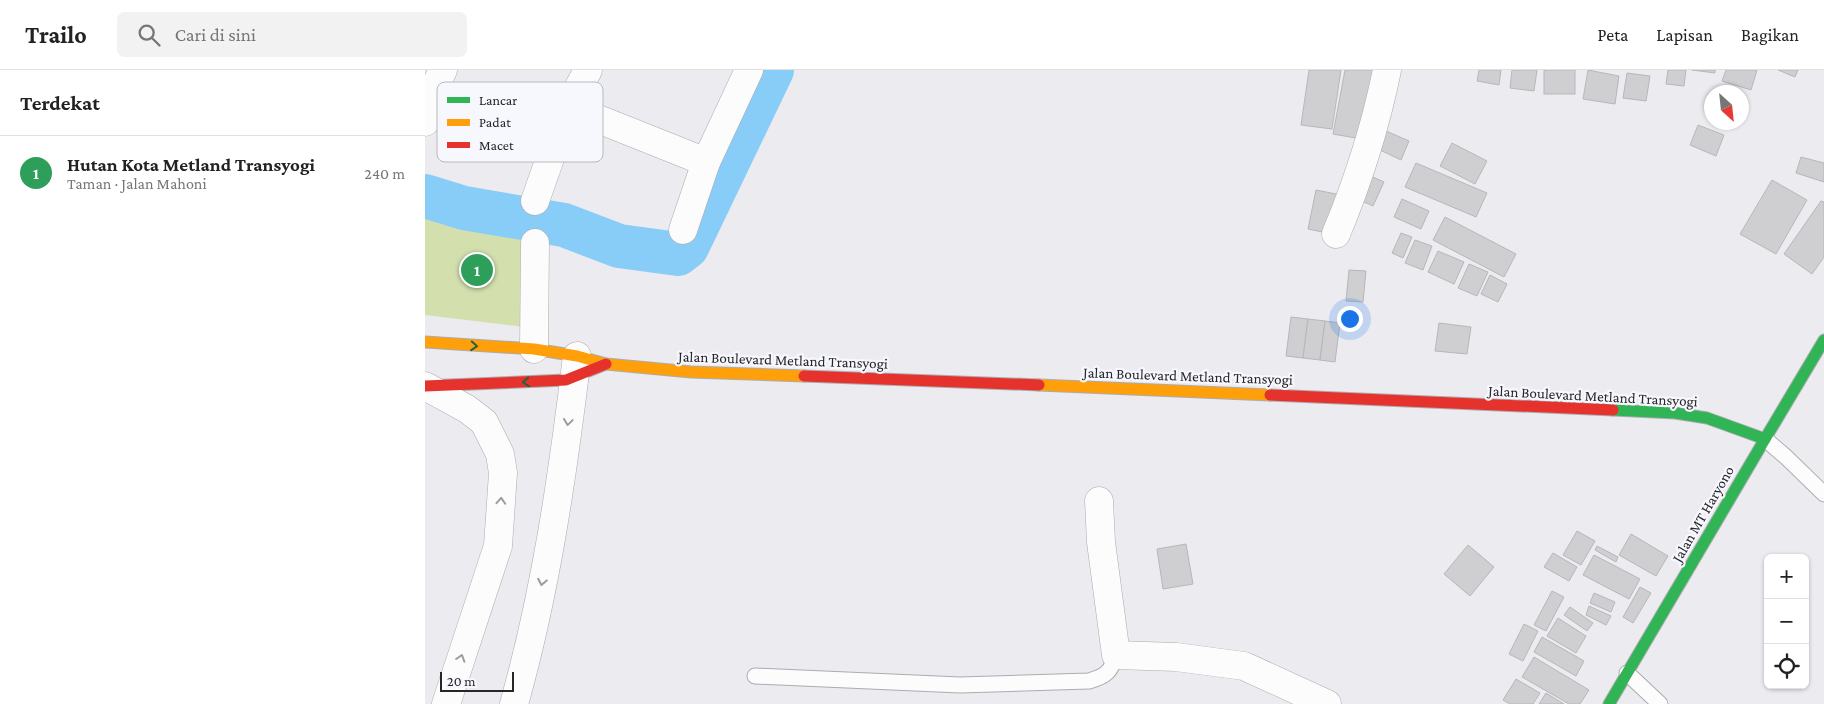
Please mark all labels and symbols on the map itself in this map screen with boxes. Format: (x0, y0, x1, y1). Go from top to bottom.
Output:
legend (437, 82, 603, 162)
north arrow (1704, 85, 1749, 130)
text: Lancar (479, 92, 517, 108)
text: Padat (479, 114, 511, 130)
text: Macet (479, 137, 514, 153)
pin: 1 (461, 251, 493, 289)
your location (1337, 306, 1363, 332)
one-way arrow (470, 340, 478, 351)
street label: Jalan Boulevard Metland Transyogi (676, 348, 888, 373)
street label: Jalan Boulevard Metland Transyogi (1081, 364, 1293, 389)
one-way arrow (521, 376, 529, 387)
street label: Jalan Boulevard Metland Transyogi (1486, 382, 1698, 410)
one-way arrow (563, 418, 574, 426)
street label: Jalan MT Haryono (1668, 463, 1738, 567)
one-way arrow (496, 497, 507, 505)
one-way arrow (538, 578, 548, 587)
one-way arrow (456, 654, 466, 662)
scale bar (440, 669, 514, 692)

